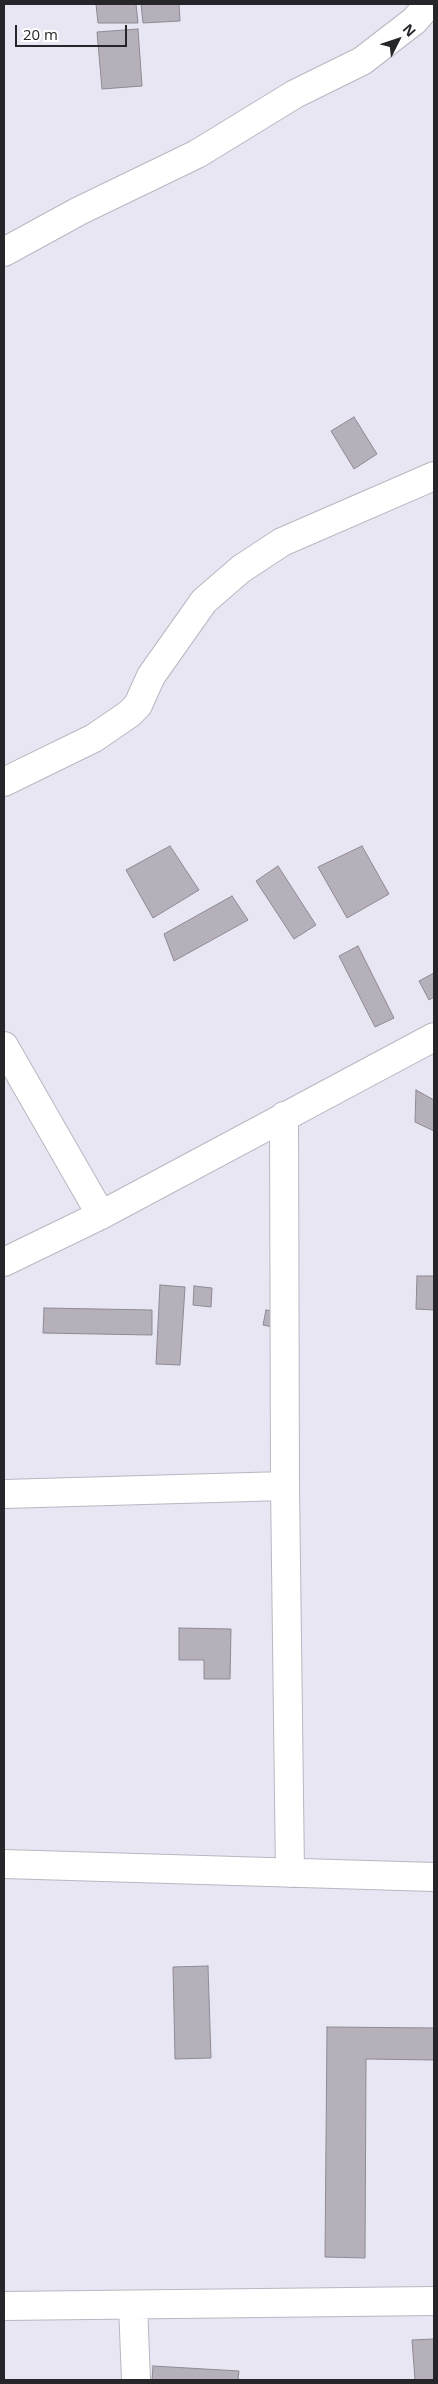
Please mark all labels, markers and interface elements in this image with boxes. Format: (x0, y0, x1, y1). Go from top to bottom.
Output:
scale bar (18, 15, 130, 47)
north arrow (373, 15, 423, 65)
text: N (399, 19, 421, 40)
text: 20 m (23, 24, 58, 44)

